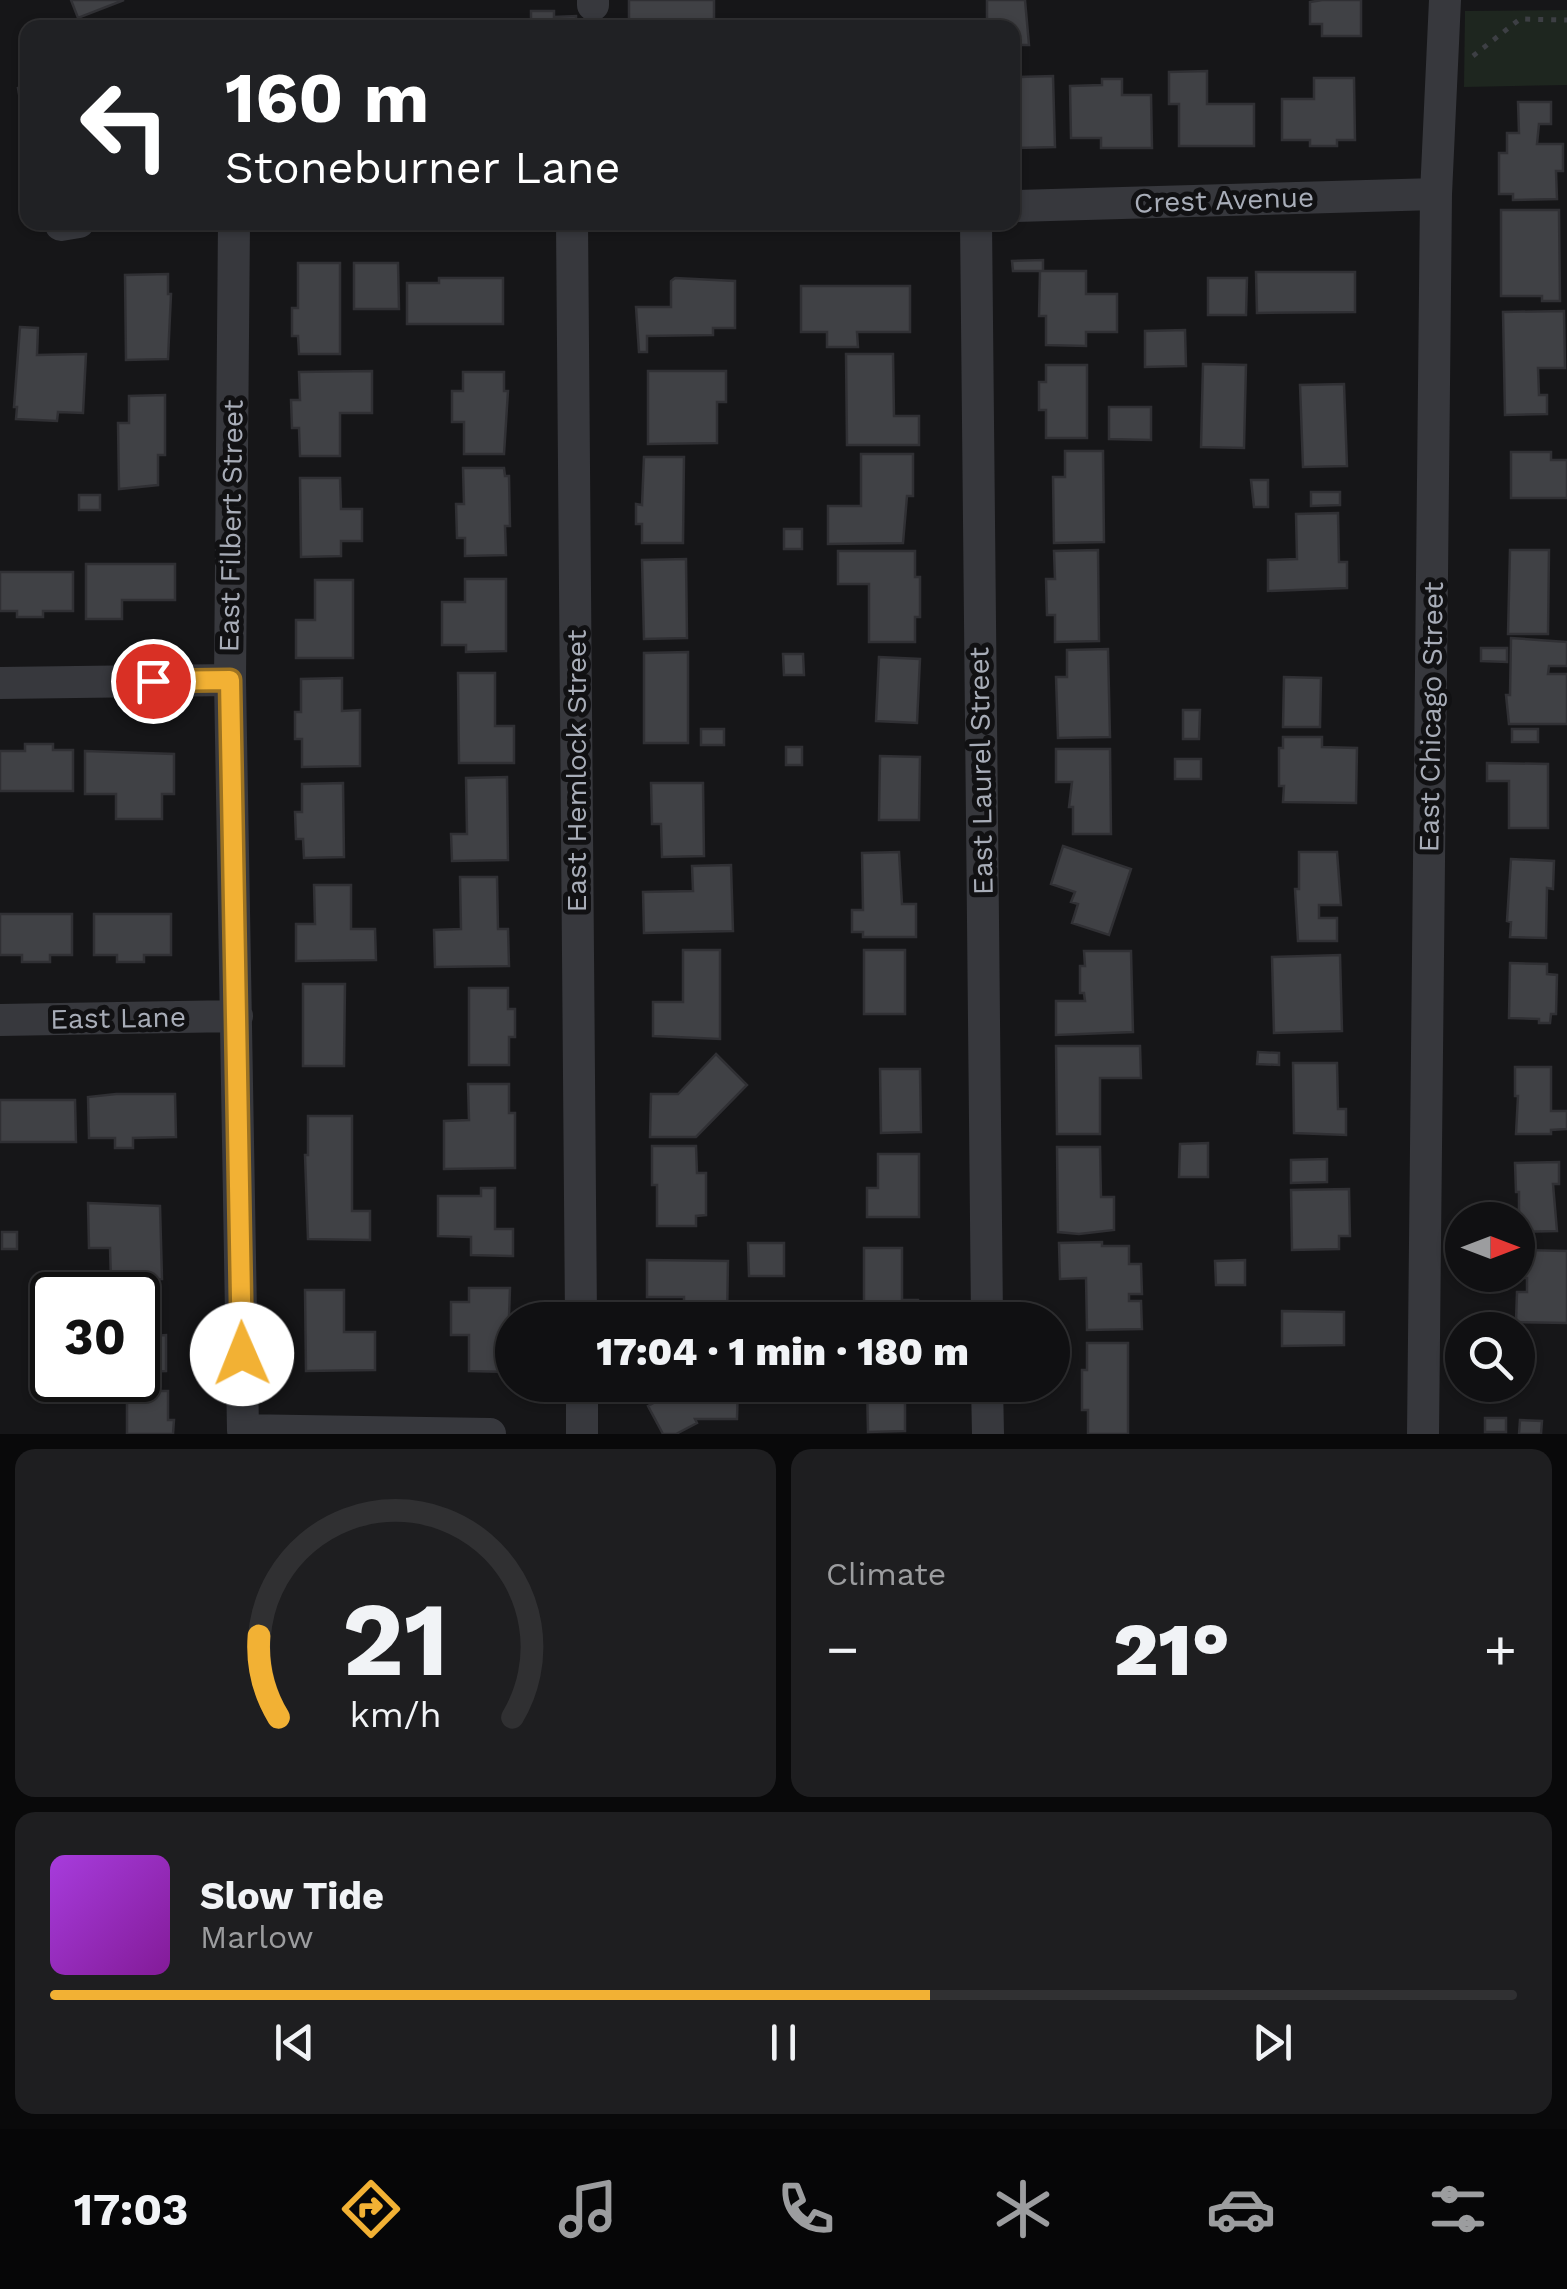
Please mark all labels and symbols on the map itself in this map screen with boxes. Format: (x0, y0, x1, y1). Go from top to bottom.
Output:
street label: Crest Avenue (1133, 180, 1315, 220)
street label: East Filbert Street (212, 399, 250, 653)
street label: East Chicago Street (1412, 581, 1450, 853)
street label: East Hemlock Street (560, 629, 593, 913)
pin (111, 639, 196, 724)
street label: East Laurel Street (962, 646, 1000, 895)
street label: East Lane (50, 1000, 186, 1036)
north arrow (1445, 1202, 1535, 1292)
speed limit sign: 30 (30, 1272, 160, 1402)
position arrow (190, 1302, 294, 1406)

